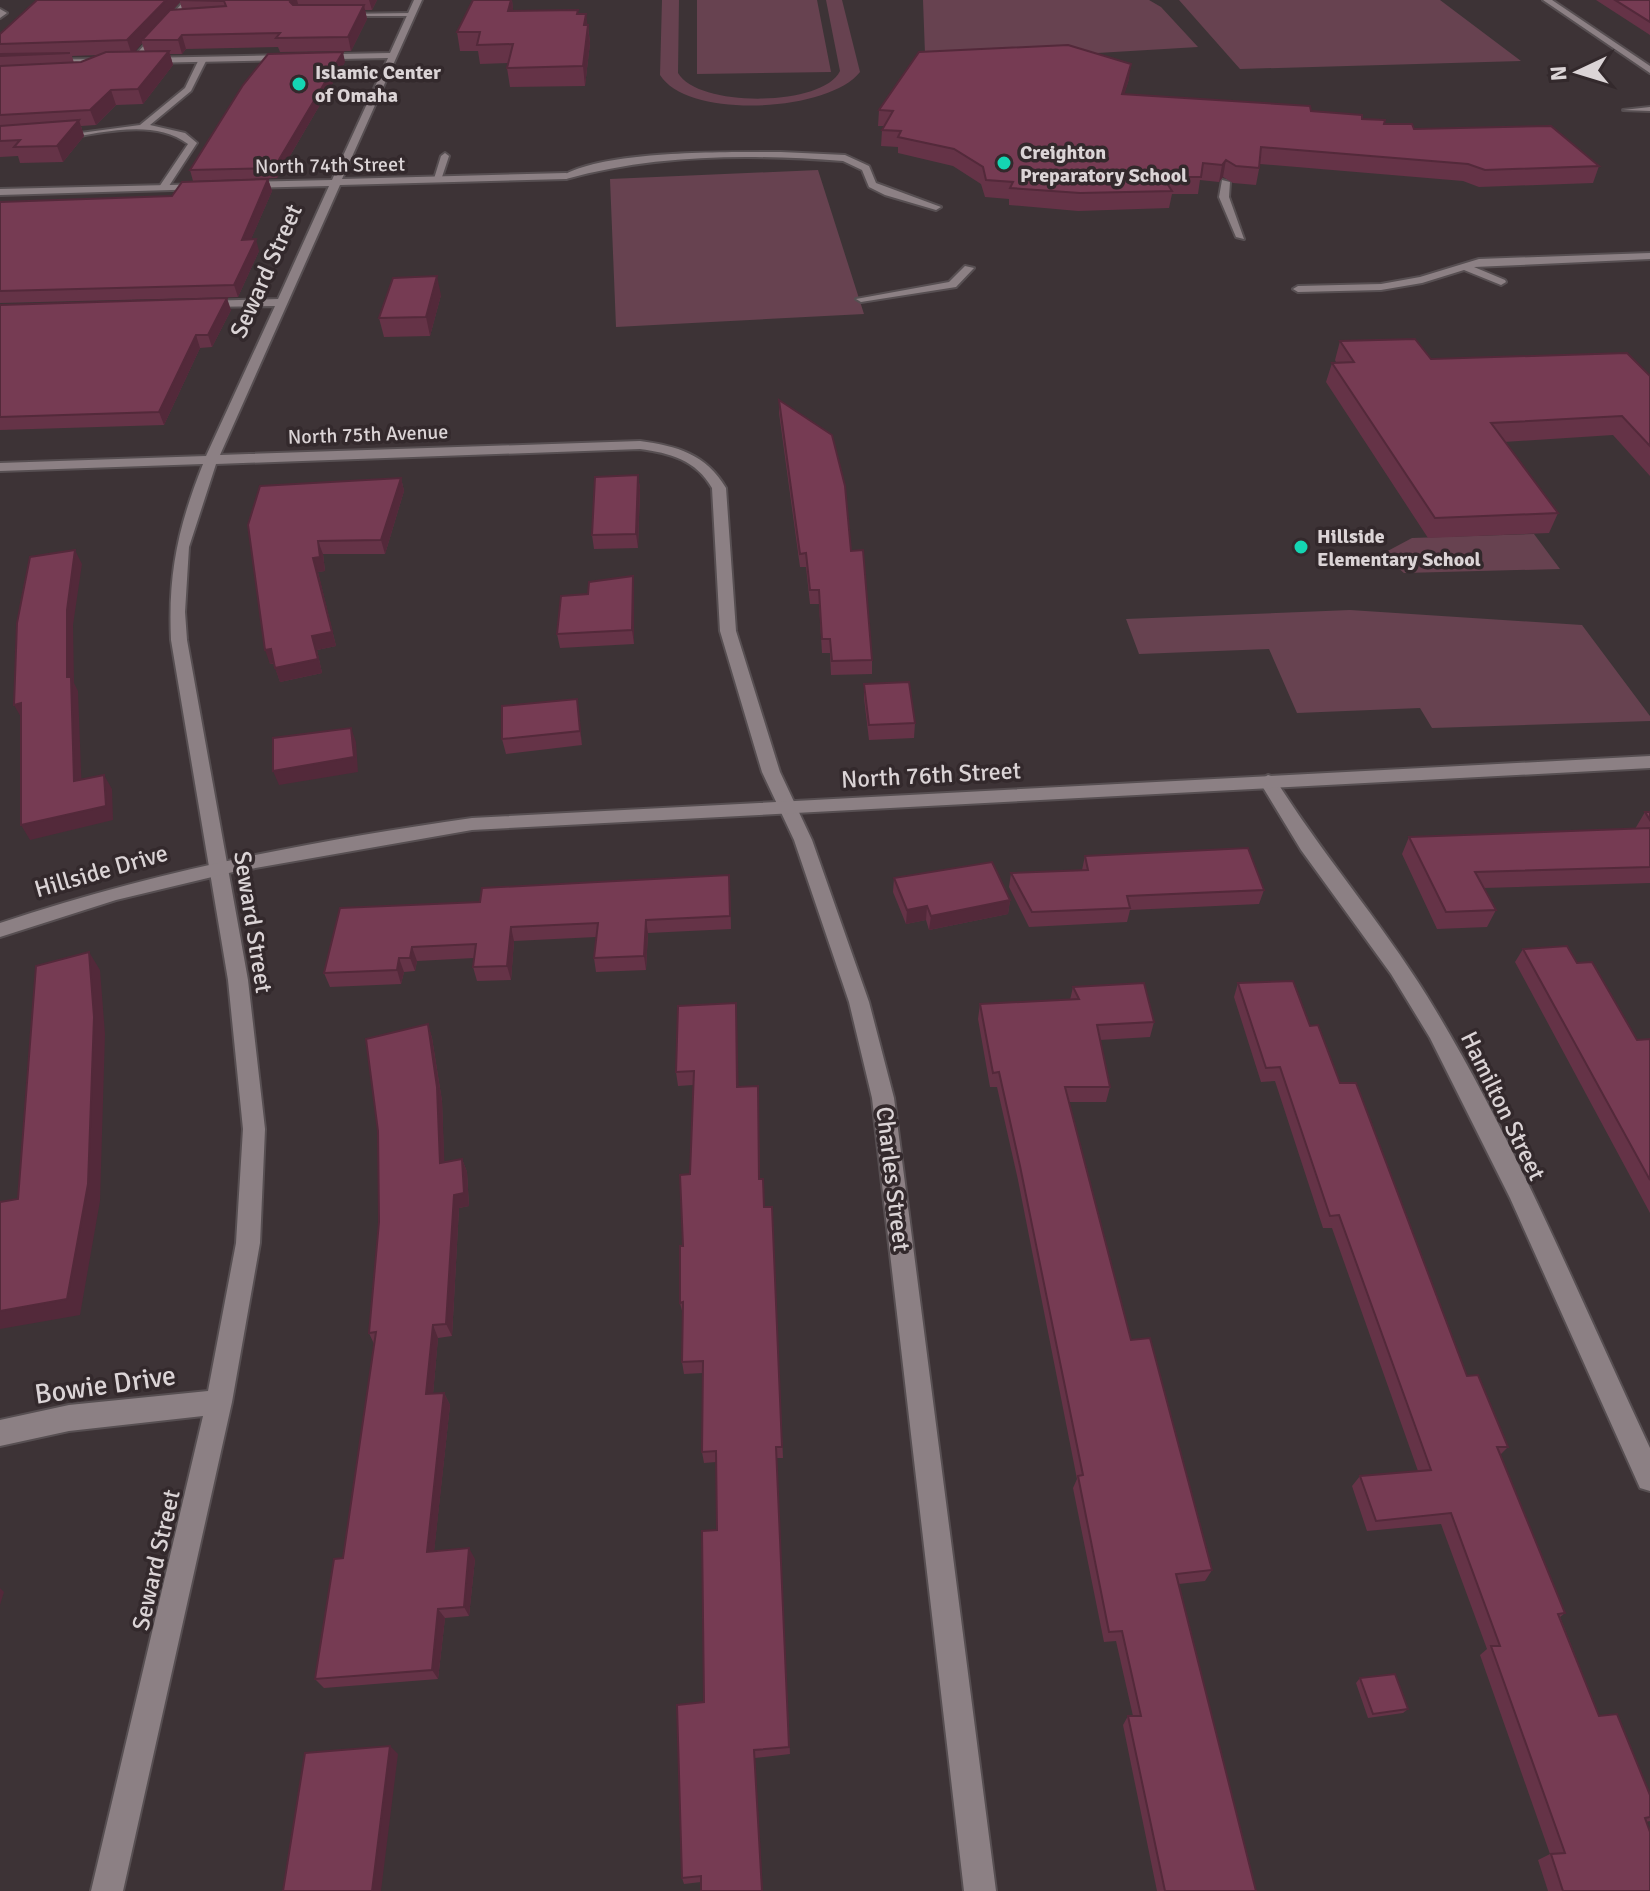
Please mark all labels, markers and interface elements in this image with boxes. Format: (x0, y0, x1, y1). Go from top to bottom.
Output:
north arrow (1538, 32, 1618, 112)
place label: Islamic Center of Omaha (315, 60, 441, 108)
text: N (1545, 65, 1573, 82)
marker: Islamic Center of Omaha (290, 75, 308, 93)
place label: Creighton Preparatory School (1020, 140, 1187, 188)
street label: North 74th Street (255, 152, 405, 179)
marker: Creighton Preparatory School (995, 154, 1013, 172)
street label: Seward Street (223, 199, 309, 343)
street label: North 75th Avenue (287, 419, 449, 450)
place label: Hillside Elementary School (1317, 524, 1481, 572)
marker: Hillside Elementary School (1292, 538, 1310, 556)
street label: North 76th Street (840, 755, 1022, 795)
street label: Hillside Drive (31, 838, 171, 904)
street label: Seward Street (227, 849, 279, 995)
street label: Hamilton Street (1454, 1027, 1552, 1185)
street label: Charles Street (869, 1105, 917, 1253)
street label: Bowie Drive (32, 1358, 178, 1412)
street label: Seward Street (125, 1487, 187, 1633)

